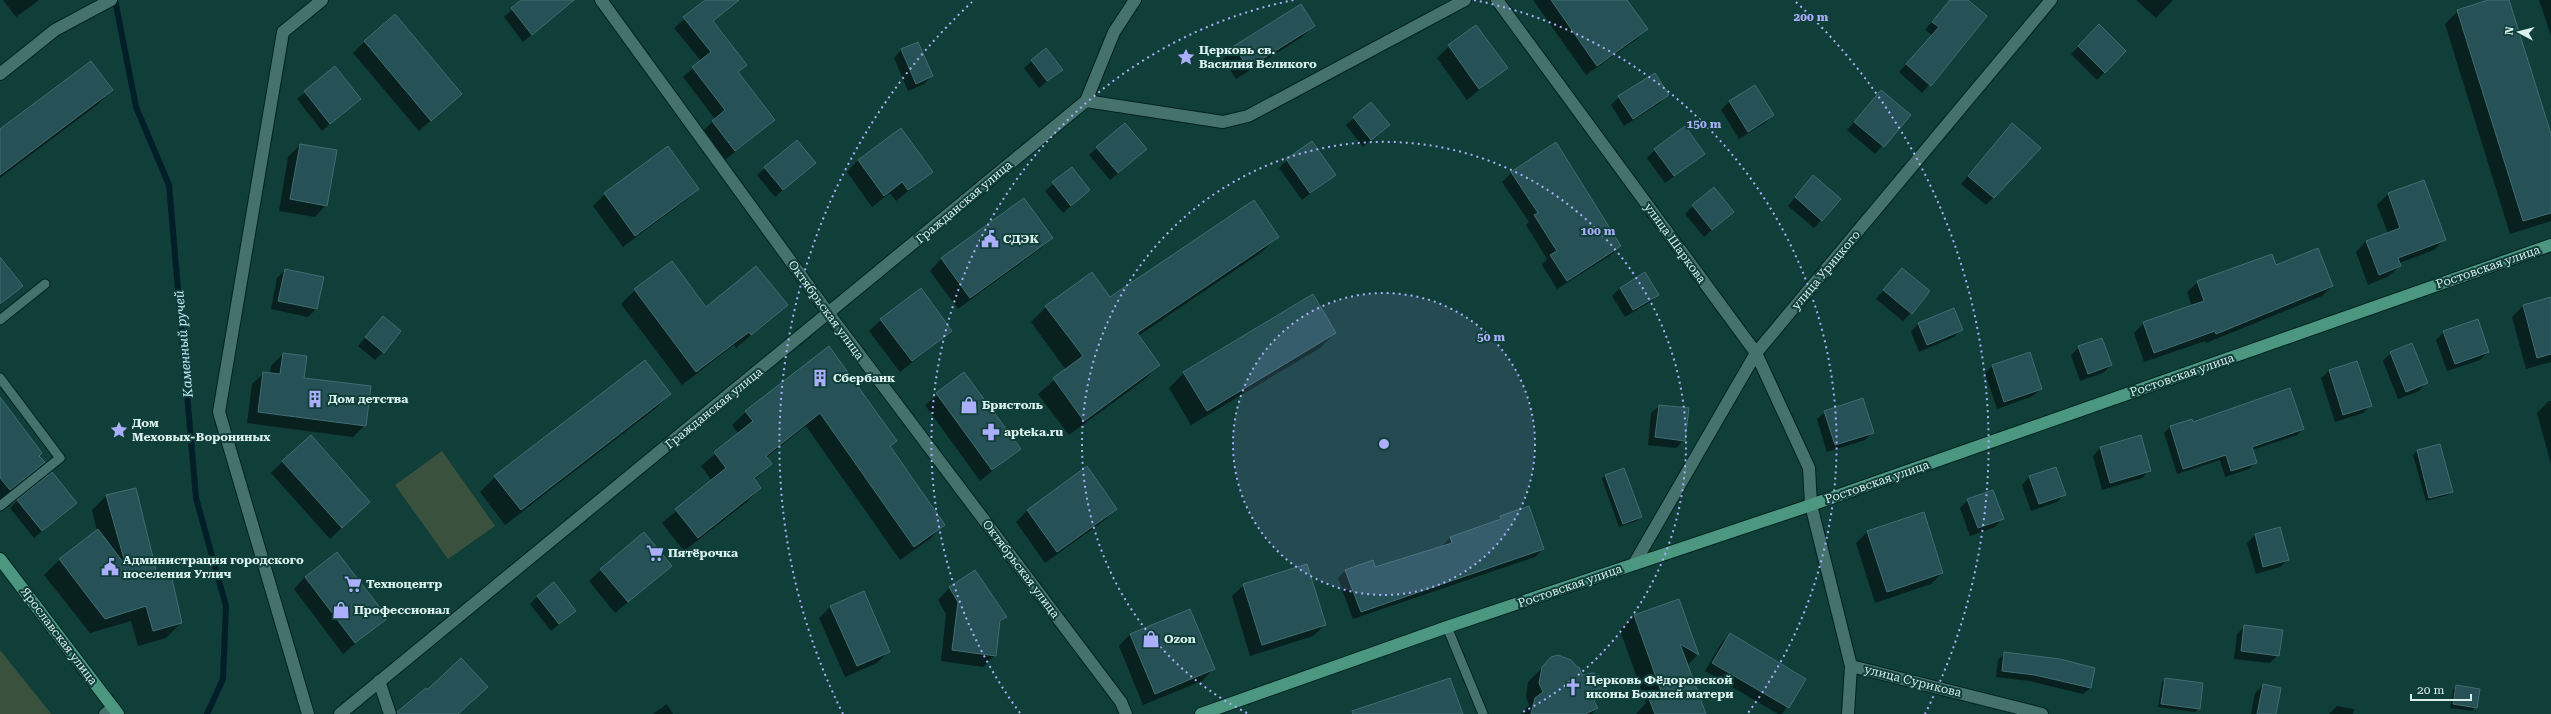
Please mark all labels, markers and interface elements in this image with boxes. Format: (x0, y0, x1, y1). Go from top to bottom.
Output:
text: 200 m (1794, 10, 1829, 24)
north arrow (2499, 12, 2539, 52)
text: N (2503, 25, 2517, 36)
place label: Церковь св. Василия Великого (1199, 43, 1317, 71)
place icon: Церковь св. Василия Великого (1176, 47, 1196, 67)
text: 150 m (1687, 117, 1722, 131)
street label: Гражданская улица (913, 157, 1015, 246)
street label: улица Шаркова (1641, 200, 1709, 286)
text: 100 m (1581, 224, 1616, 238)
street label: улица Урицкого (1789, 228, 1863, 312)
public building icon: СДЭК (980, 229, 1000, 249)
place label: СДЭК (1003, 232, 1039, 246)
street label: Ростовская улица (2434, 242, 2542, 291)
street label: Октябрьская улица (785, 258, 867, 363)
water label: Каменный ручей (171, 290, 196, 399)
text: 50 m (1477, 330, 1505, 344)
street label: Ростовская улица (2128, 350, 2236, 399)
street label: Гражданская улица (663, 364, 766, 451)
building icon: Сбербанк (810, 368, 830, 388)
place label: Сбербанк (833, 371, 896, 385)
building icon: Дом детства (305, 389, 325, 409)
place label: Дом детства (328, 392, 408, 406)
shop icon: Бристоль (959, 395, 979, 415)
place label: Бристоль (982, 398, 1043, 412)
place label: Дом Меховых-Ворониных (132, 416, 270, 444)
place icon: Дом Меховых-Ворониных (109, 420, 129, 440)
pharmacy icon: apteka.ru (981, 422, 1001, 442)
place label: apteka.ru (1004, 425, 1063, 439)
centre of rings (1377, 437, 1391, 451)
street label: Ростовская улица (1823, 457, 1931, 506)
street label: Октябрьская улица (980, 517, 1063, 621)
supermarket icon: Пятёрочка (645, 543, 665, 563)
place label: Пятёрочка (668, 546, 738, 560)
place label: Администрация городского поселения Углич (123, 553, 304, 581)
public building icon: Администрация городского поселения Углич (100, 557, 120, 577)
street label: Ростовская улица (1516, 561, 1624, 610)
supermarket icon: Техноцентр (343, 574, 363, 594)
place label: Техноцентр (366, 577, 442, 591)
street label: Ярославская улица (18, 585, 100, 688)
shop icon: Профессионал (331, 600, 351, 620)
place label: Профессионал (354, 603, 450, 617)
shop icon: Ozon (1141, 629, 1161, 649)
place label: Ozon (1164, 632, 1196, 646)
street label: улица Сурикова (1863, 662, 1963, 700)
place label: Церковь Фёдоровской иконы Божией матери (1586, 673, 1734, 701)
scale bar (2411, 676, 2471, 702)
church icon: Церковь Фёдоровской иконы Божией матери (1563, 677, 1583, 697)
text: 20 m (2417, 683, 2444, 697)

